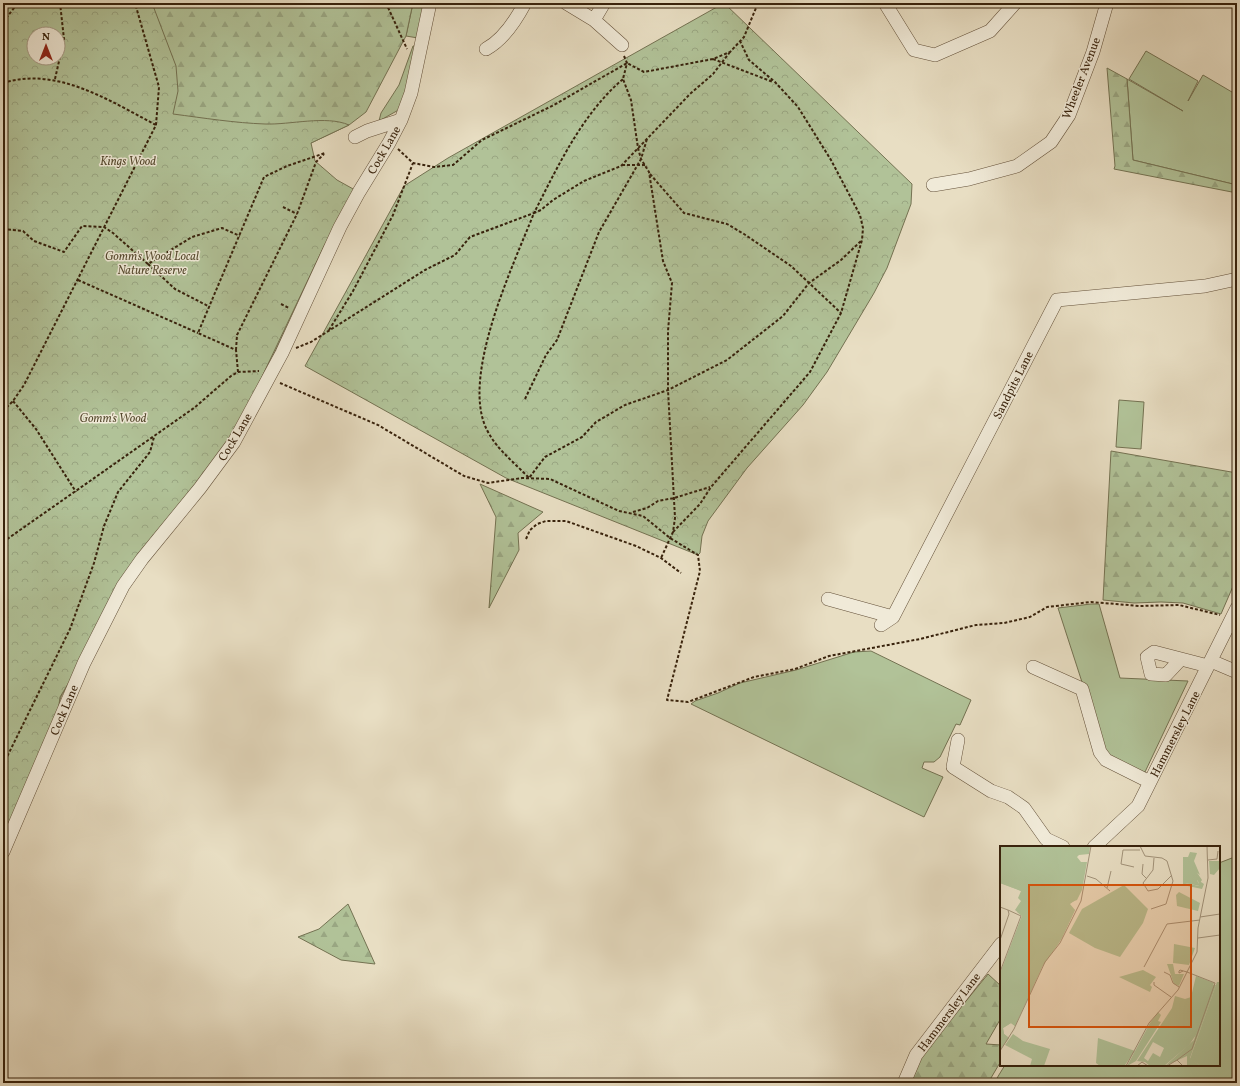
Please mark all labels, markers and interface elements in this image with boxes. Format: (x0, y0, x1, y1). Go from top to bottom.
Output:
north arrow (26, 26, 66, 66)
text: N (42, 30, 50, 45)
street label: Wheeler Avenue (1059, 35, 1105, 122)
street label: Cock Lane (364, 123, 405, 178)
park label: Kings Wood (100, 154, 156, 170)
park label: Gomm's Wood Local Nature Reserve (105, 249, 199, 279)
street label: Sandpits Lane (990, 348, 1038, 422)
street label: Cock Lane (215, 410, 257, 465)
park label: Gomm's Wood (80, 411, 147, 427)
street label: Cock Lane (47, 682, 83, 738)
street label: Hammersley Lane (1147, 688, 1205, 781)
inset map (1000, 846, 1220, 1066)
street label: Hammersley Lane (915, 969, 985, 1055)

